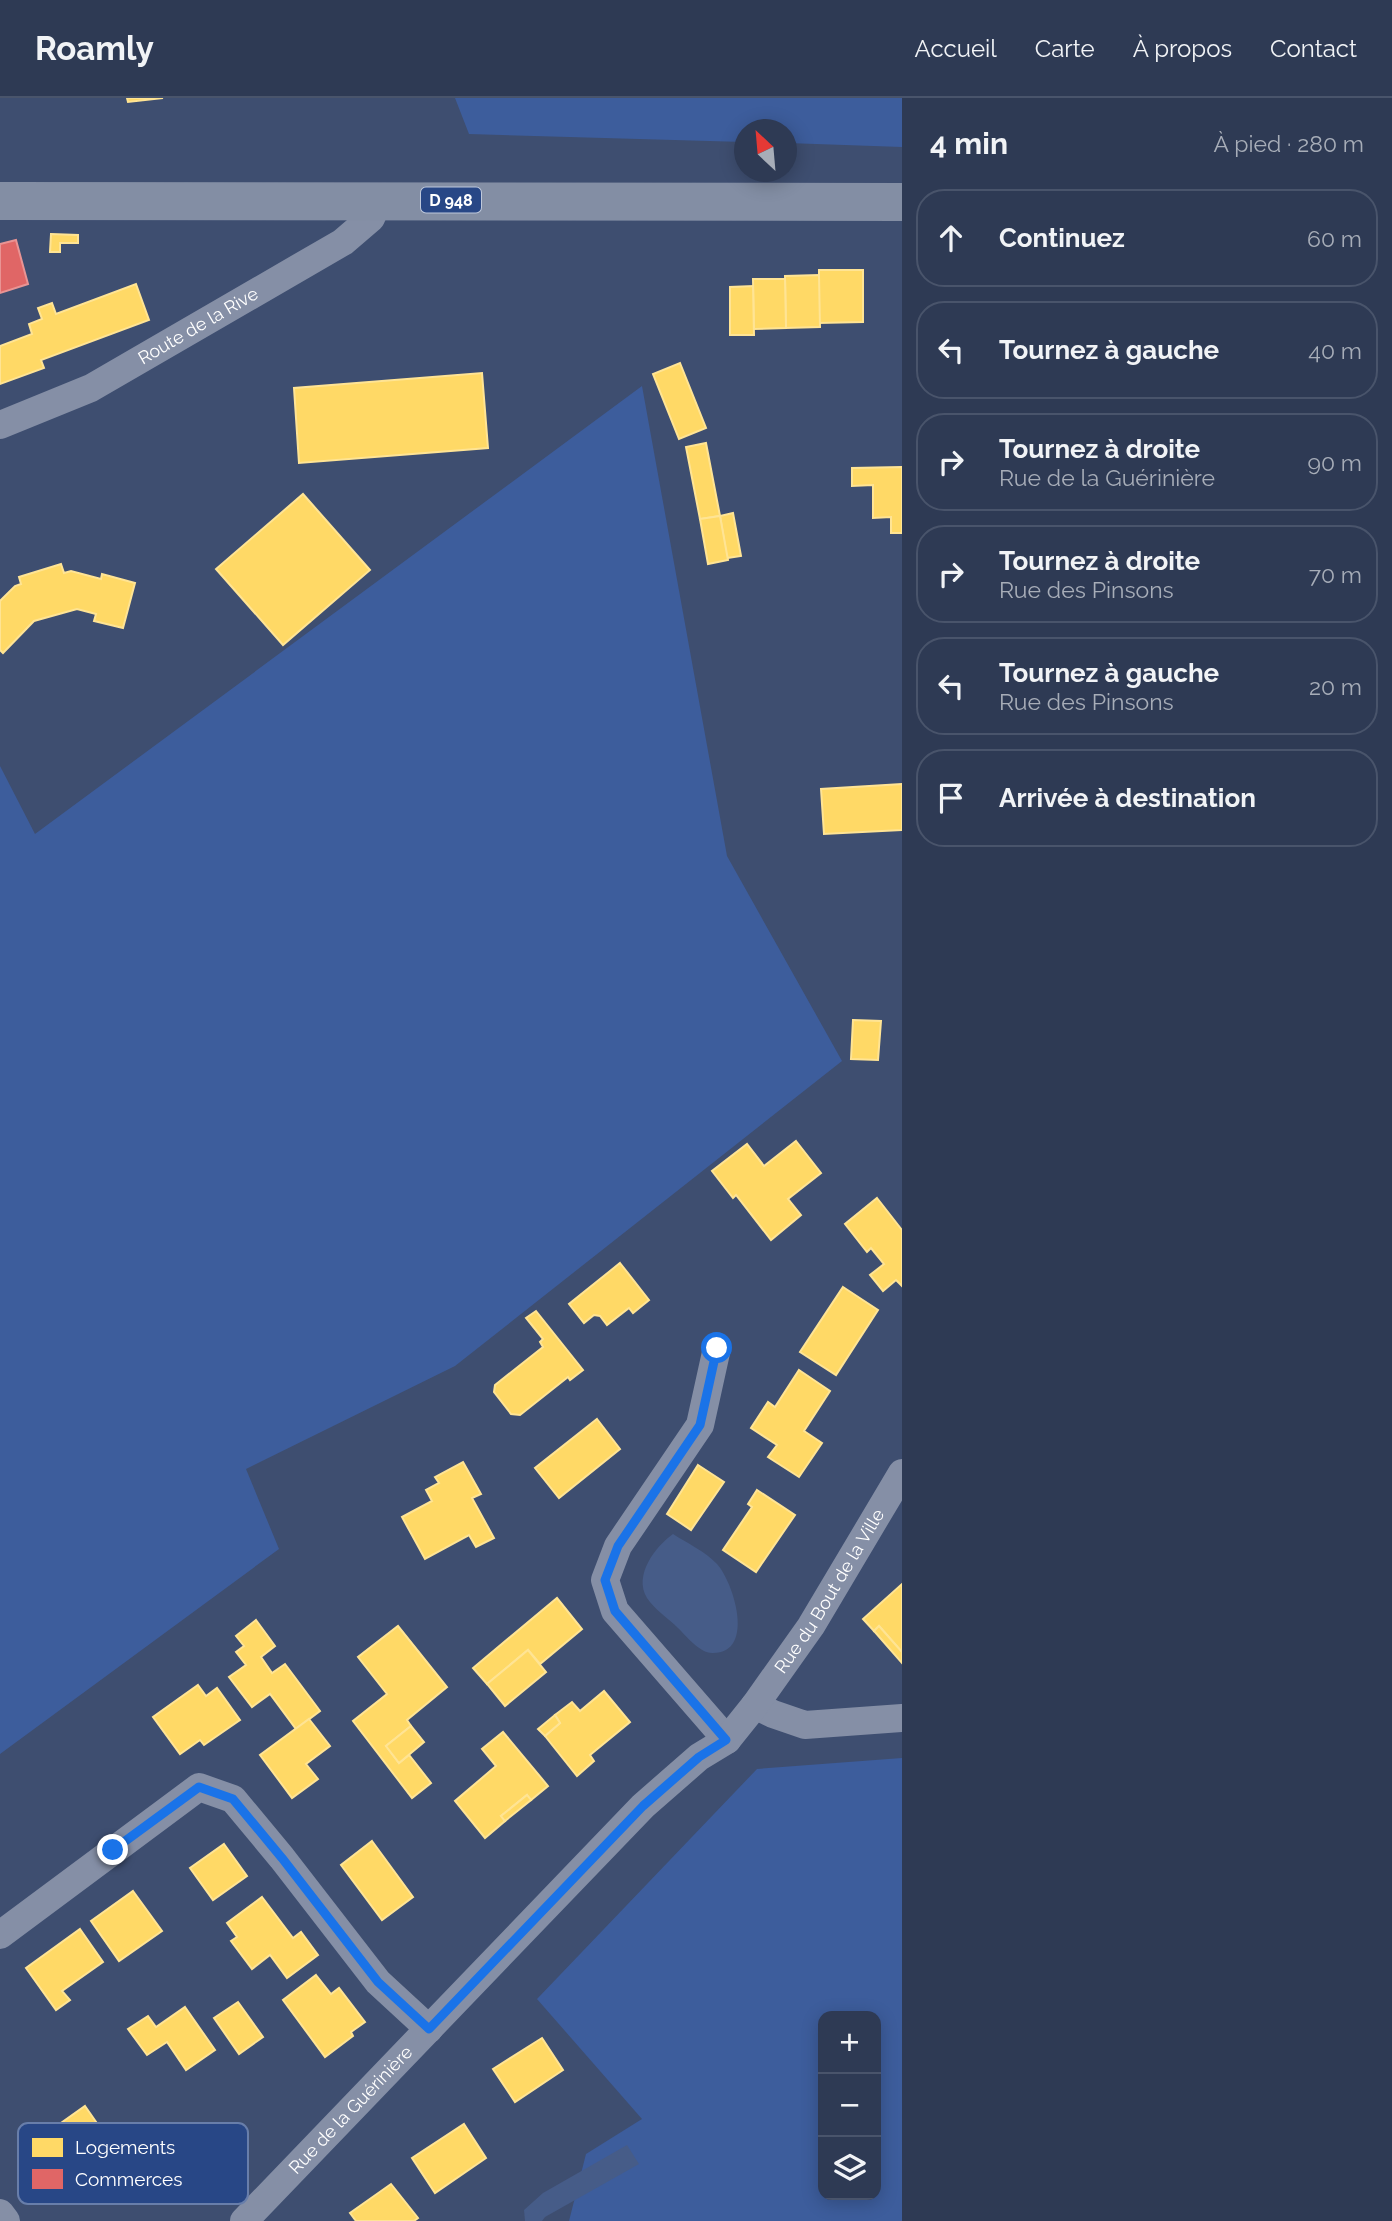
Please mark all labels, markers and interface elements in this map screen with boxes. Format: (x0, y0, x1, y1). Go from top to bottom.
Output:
text: Roamly (35, 29, 154, 68)
text: Accueil (915, 34, 997, 63)
text: Carte (1035, 34, 1095, 63)
text: À propos (1133, 34, 1232, 63)
text: Contact (1270, 34, 1357, 63)
north arrow (734, 119, 797, 182)
text: 4 min (930, 126, 1008, 161)
text: À pied · 280 m (1214, 130, 1364, 157)
road number: D 948 (421, 188, 481, 212)
icon: ahead (932, 219, 970, 257)
text: Continuez (999, 223, 1125, 253)
text: 60 m (1307, 225, 1362, 252)
street label: Route de la Rive (134, 282, 262, 368)
icon: left (932, 331, 970, 369)
text: Tournez à gauche (999, 335, 1219, 365)
text: 40 m (1308, 337, 1362, 364)
text: Tournez à droite (999, 434, 1200, 464)
icon: right (932, 443, 970, 481)
text: 90 m (1307, 449, 1362, 476)
text: Rue de la Guérinière (999, 464, 1215, 491)
text: Tournez à droite (999, 546, 1200, 576)
icon: right (932, 555, 970, 593)
text: 70 m (1309, 561, 1362, 588)
text: Rue des Pinsons (999, 576, 1174, 603)
text: Tournez à gauche (999, 658, 1219, 688)
icon: left (932, 667, 970, 705)
text: 20 m (1309, 673, 1362, 700)
text: Rue des Pinsons (999, 688, 1174, 715)
icon: arrive (932, 779, 970, 817)
text: Arrivée à destination (999, 783, 1256, 813)
route start (701, 1332, 732, 1363)
street label: Rue du Bout de la Ville (770, 1505, 888, 1677)
route end (97, 1834, 128, 1865)
map controls (818, 2011, 881, 2200)
button: + (818, 2011, 881, 2074)
street label: Rue de la Guérinière (284, 2041, 417, 2178)
button: − (818, 2074, 881, 2137)
legend (18, 2123, 248, 2204)
text: Logements (75, 2136, 175, 2158)
button: layers (818, 2137, 881, 2200)
text: Commerces (75, 2168, 182, 2190)

